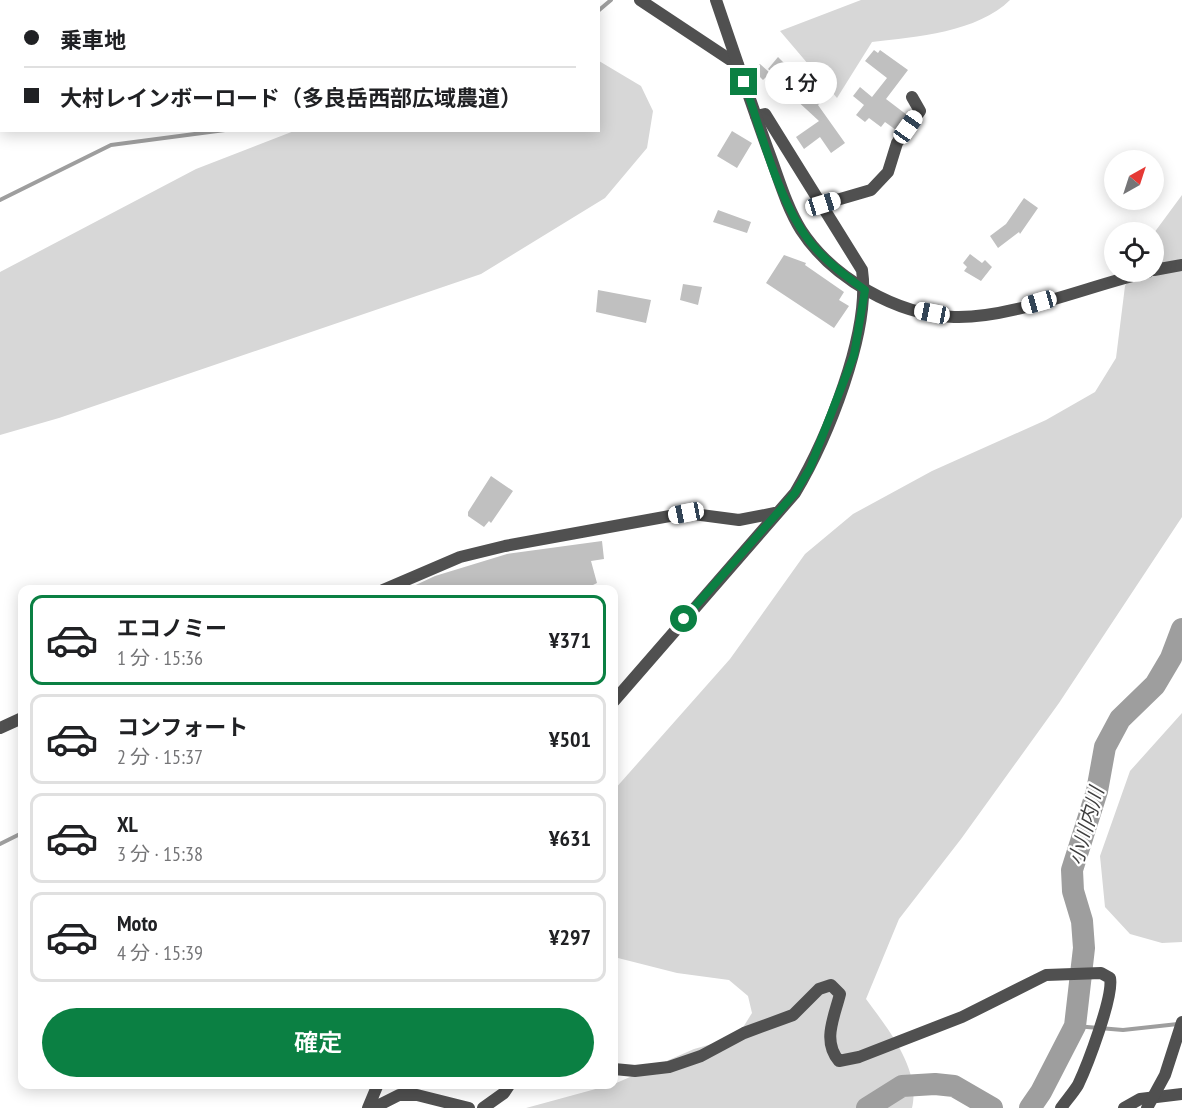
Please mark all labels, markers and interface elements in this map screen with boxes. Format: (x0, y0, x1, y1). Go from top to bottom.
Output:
text: 乗車地 (60, 26, 126, 54)
callout: 1 分 (765, 61, 837, 103)
route end (730, 68, 757, 95)
text: 1 分 (784, 70, 818, 96)
text: 大村レインボーロード（多良岳西部広域農道） (60, 84, 522, 112)
car (890, 107, 926, 147)
north arrow (1104, 150, 1164, 210)
map controls (1104, 150, 1164, 282)
car (803, 190, 843, 218)
button: locate (1104, 222, 1164, 282)
car (1019, 288, 1059, 316)
car (913, 301, 951, 325)
car (667, 501, 705, 525)
route start (670, 605, 697, 632)
icon: car (45, 613, 99, 667)
text: エコノミー (117, 614, 227, 642)
text: ¥371 (549, 626, 591, 654)
text: 1 分 · 15:36 (117, 645, 203, 671)
icon: car (45, 712, 99, 766)
text: コンフォート (117, 713, 248, 741)
text: ¥501 (549, 725, 591, 753)
text: 2 分 · 15:37 (117, 744, 203, 770)
water label: 小川内川 (1062, 782, 1110, 868)
text: XL (117, 810, 138, 838)
icon: car (45, 811, 99, 865)
text: ¥631 (549, 824, 591, 852)
text: 3 分 · 15:38 (117, 841, 203, 867)
text: Moto (117, 909, 158, 937)
icon: car (45, 910, 99, 964)
text: ¥297 (549, 923, 591, 951)
text: 4 分 · 15:39 (117, 940, 203, 966)
button: 確定 (42, 1008, 594, 1077)

